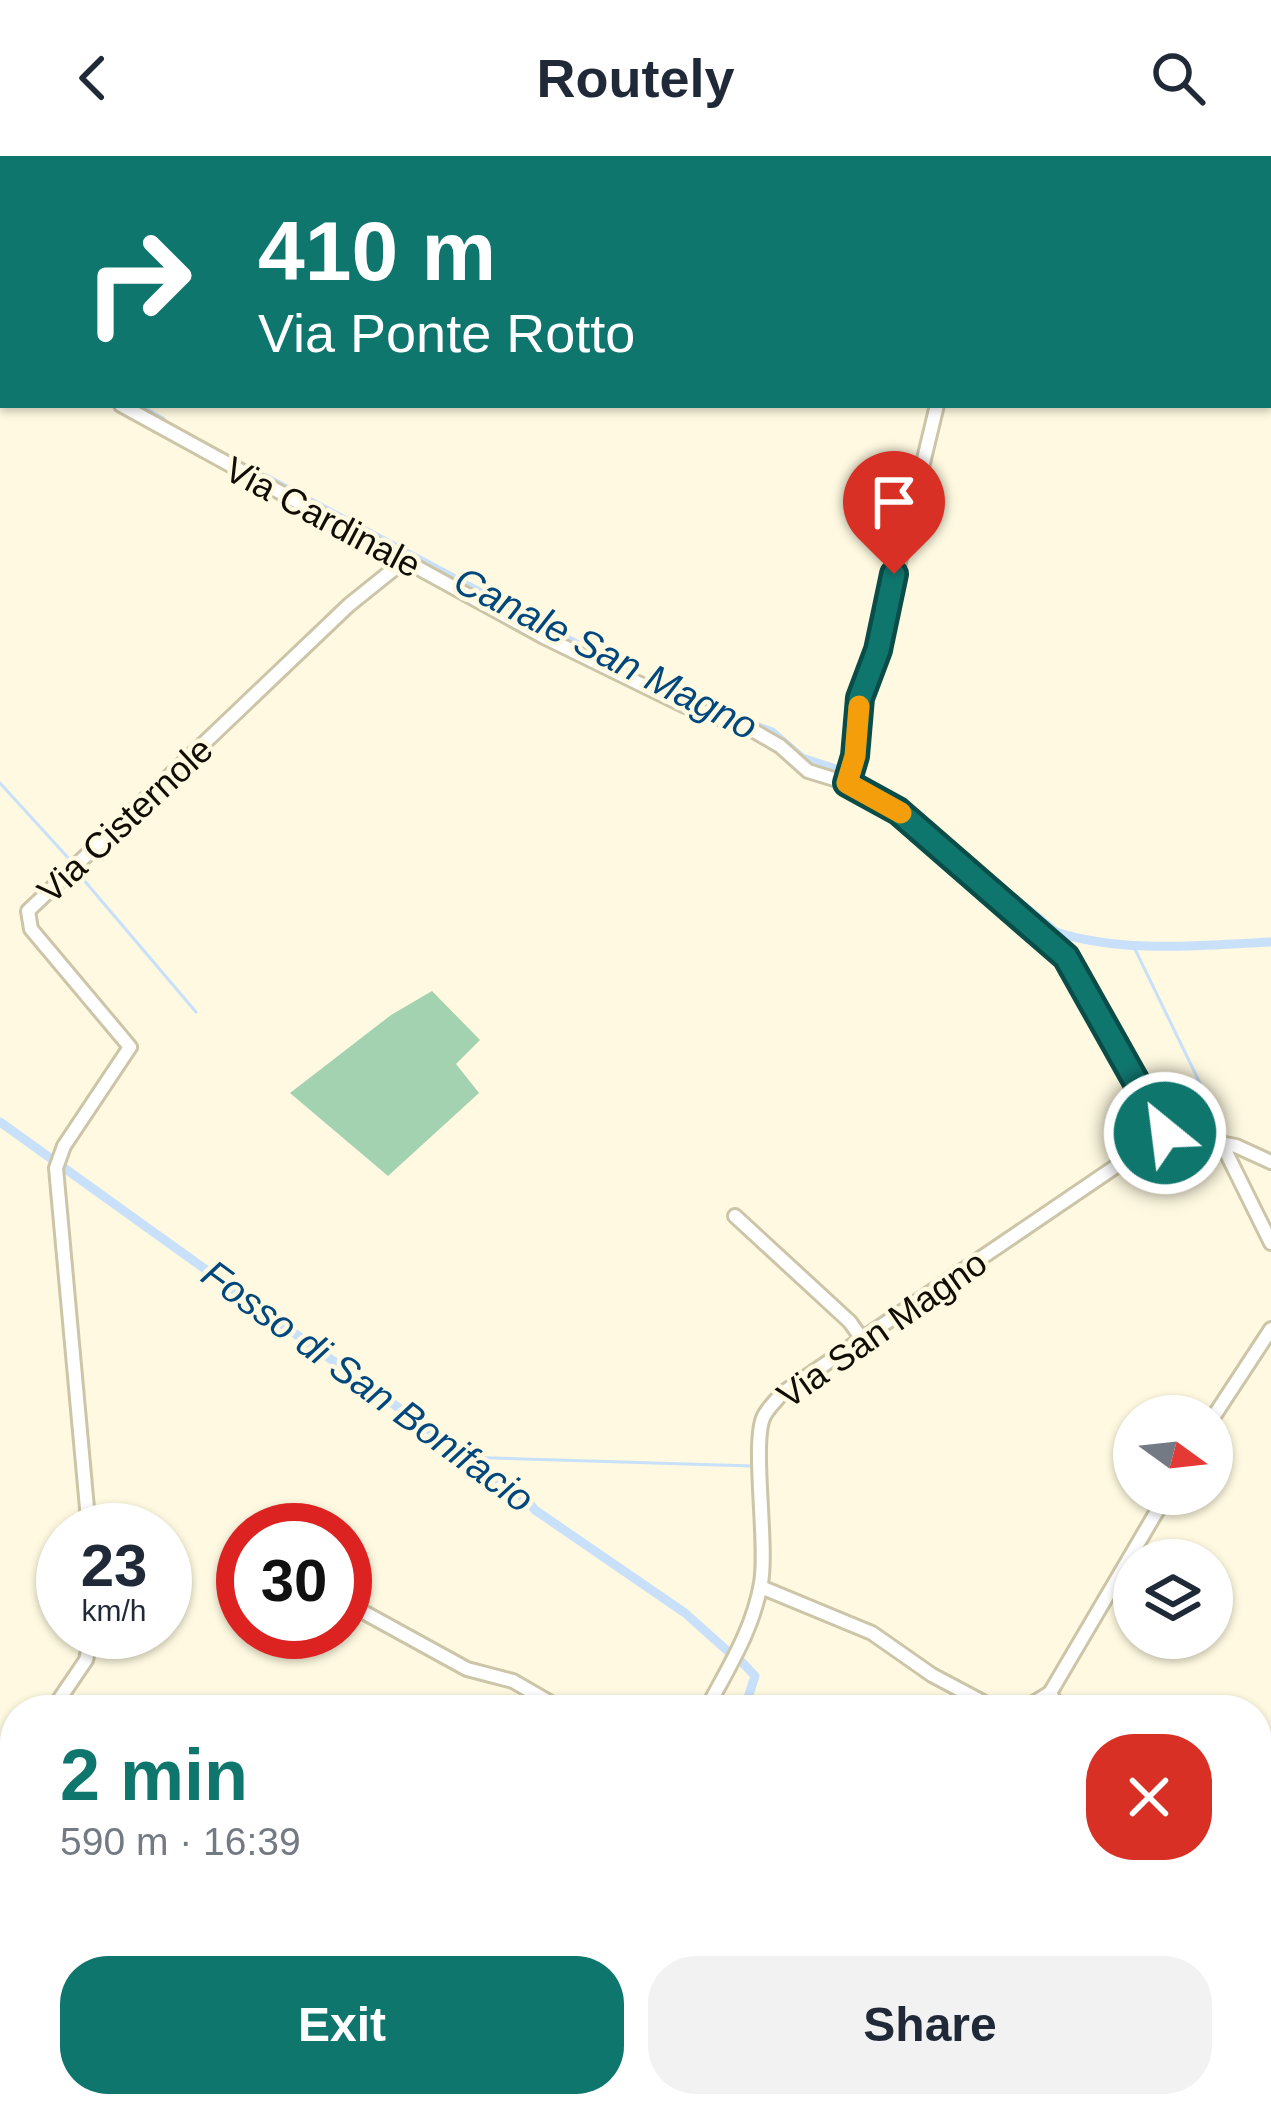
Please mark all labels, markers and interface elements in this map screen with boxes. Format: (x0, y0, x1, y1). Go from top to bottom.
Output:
icon: back (60, 45, 126, 111)
icon: search (1145, 45, 1211, 111)
text: Routely (536, 48, 735, 108)
icon: right (60, 204, 216, 360)
text: 410 m (258, 204, 496, 298)
text: Via Ponte Rotto (258, 303, 635, 363)
street label: Via Cardinale (218, 448, 428, 586)
pin (843, 451, 945, 574)
icon: arrive (861, 469, 927, 535)
water label: Canale San Magno (447, 558, 765, 748)
street label: Via Cisternole (29, 729, 221, 911)
position arrow (1102, 1070, 1228, 1196)
street label: Via San Magno (770, 1242, 994, 1416)
water label: Fosso di San Bonifacio (194, 1251, 542, 1521)
north arrow (1113, 1395, 1233, 1515)
map controls (1113, 1395, 1233, 1659)
speed limit sign: 30 (216, 1503, 372, 1659)
text: 23 (81, 1532, 147, 1599)
button: layers (1113, 1539, 1233, 1659)
text: km/h (81, 1594, 147, 1627)
button: close (1086, 1734, 1212, 1860)
text: 2 min (60, 1735, 248, 1815)
text: 590 m · 16:39 (60, 1820, 301, 1863)
button: Exit (60, 1956, 624, 2094)
button: Share (648, 1956, 1212, 2094)

